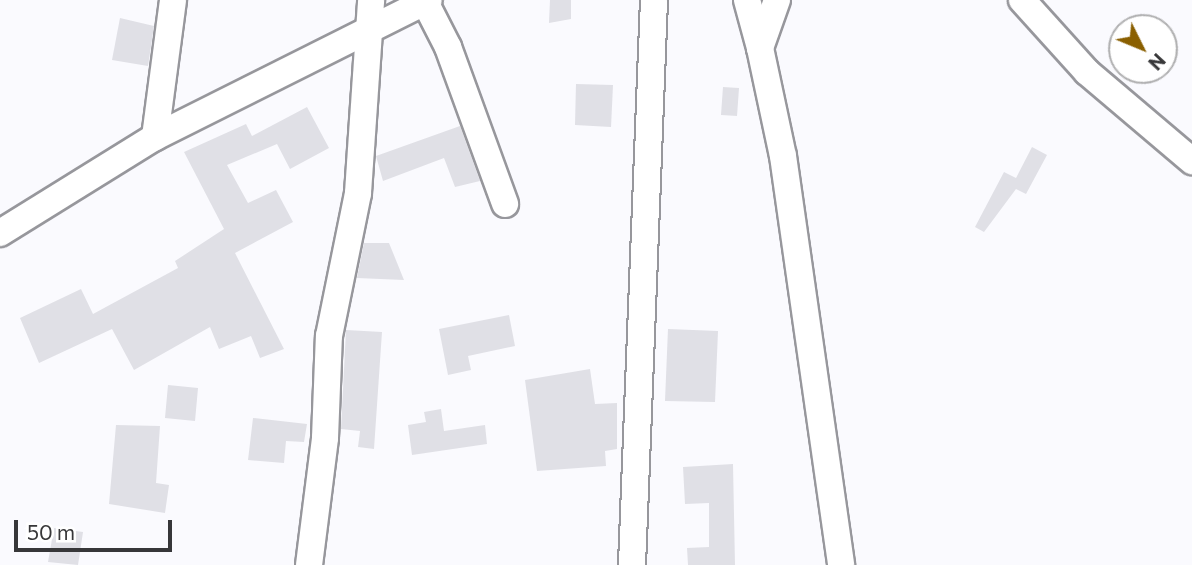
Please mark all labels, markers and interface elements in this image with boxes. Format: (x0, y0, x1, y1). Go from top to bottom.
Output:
north arrow (1108, 14, 1178, 84)
text: N (1144, 49, 1171, 75)
scale bar (18, 505, 175, 550)
text: 50 m (27, 519, 75, 544)

